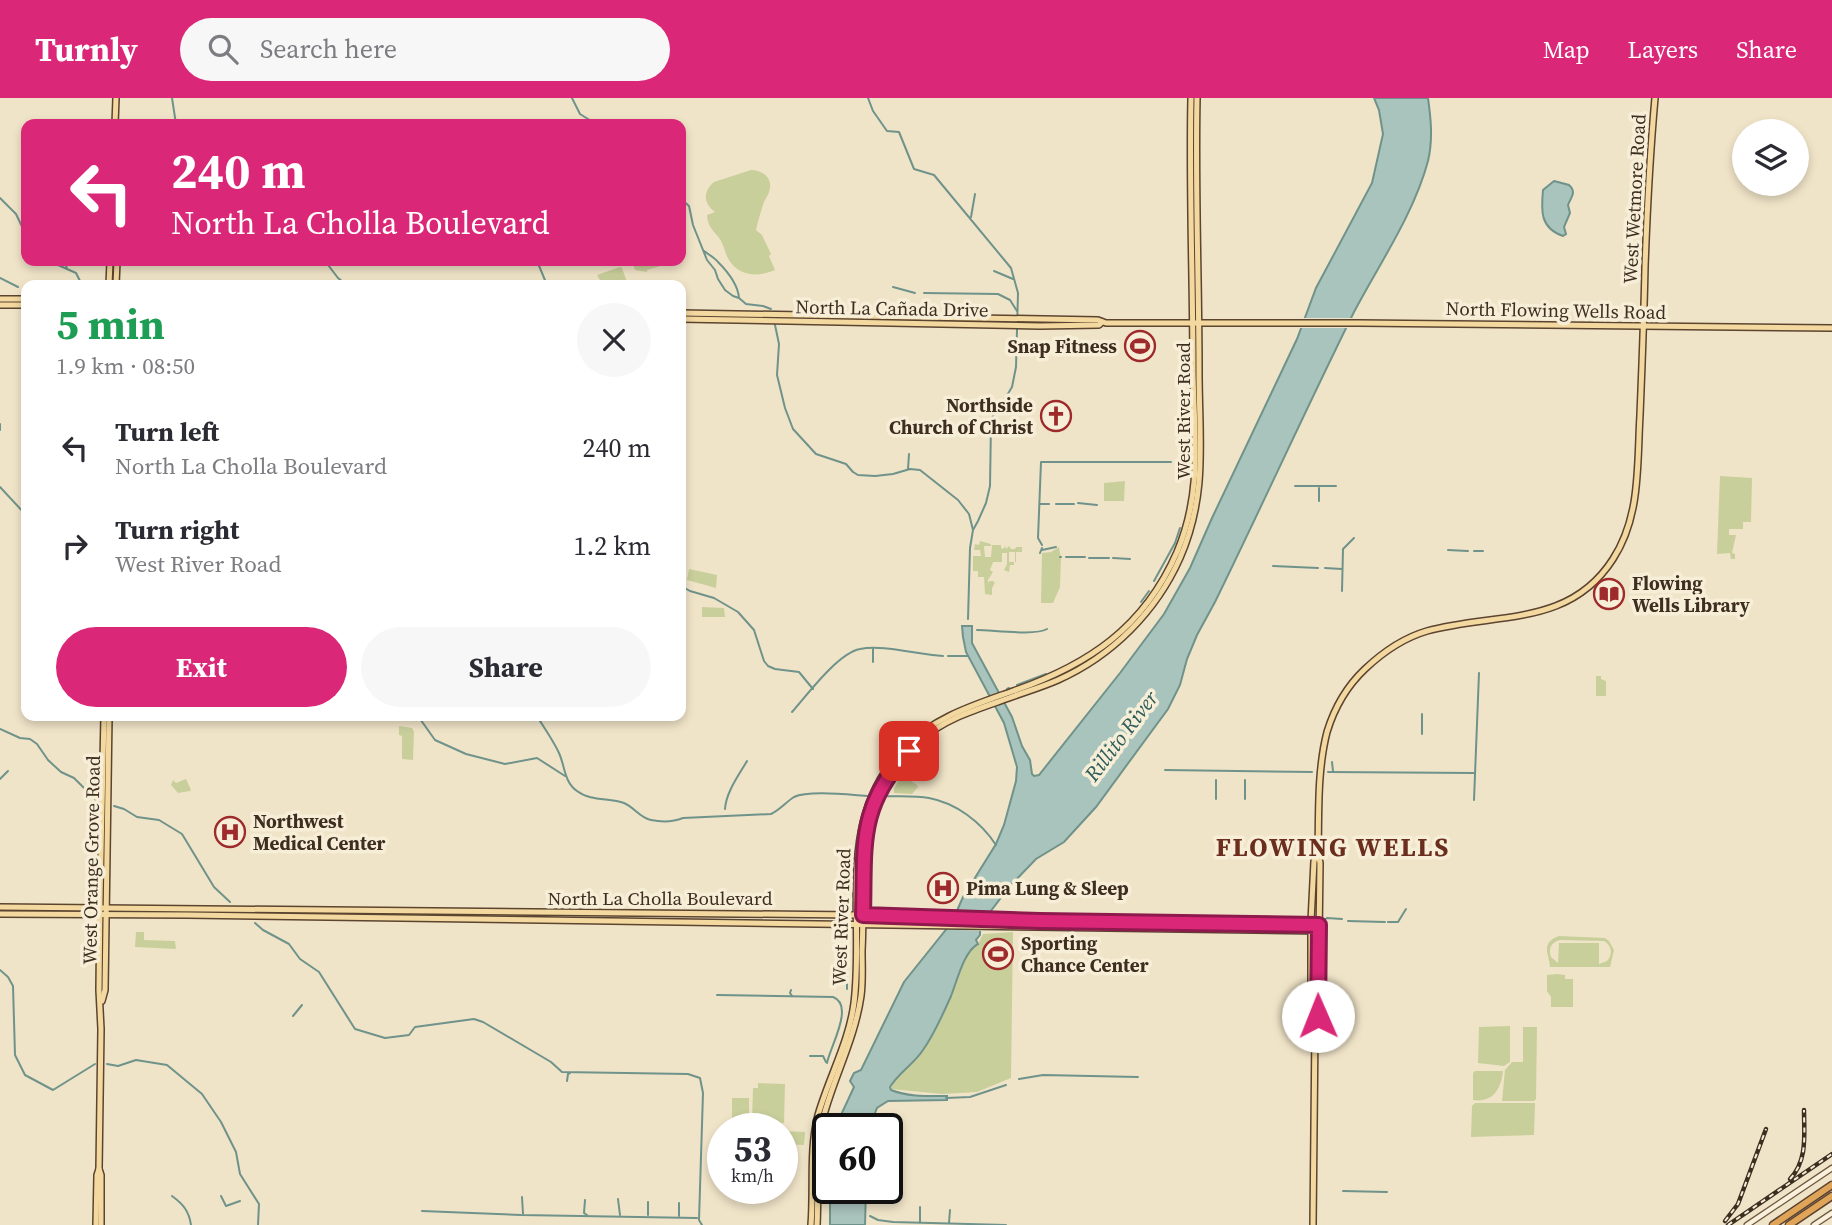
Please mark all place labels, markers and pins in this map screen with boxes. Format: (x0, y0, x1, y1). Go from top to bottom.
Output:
sports icon: Snap Fitness (1123, 329, 1157, 363)
place label: Snap Fitness (1008, 333, 1117, 359)
place label: Northside Church of Christ (889, 392, 1033, 440)
church icon: Northside Church of Christ (1039, 399, 1073, 433)
place label: Flowing Wells Library (1632, 570, 1751, 618)
library icon: Flowing Wells Library (1592, 577, 1626, 611)
pin (879, 721, 939, 781)
place label: Northwest Medical Center (253, 808, 386, 856)
hospital icon: Northwest Medical Center (213, 815, 247, 849)
hospital icon: Pima Lung & Sleep (926, 871, 960, 905)
place label: Pima Lung & Sleep (966, 875, 1129, 901)
place label: Sporting Chance Center (1021, 930, 1149, 978)
sports icon: Sporting Chance Center (981, 937, 1015, 971)

